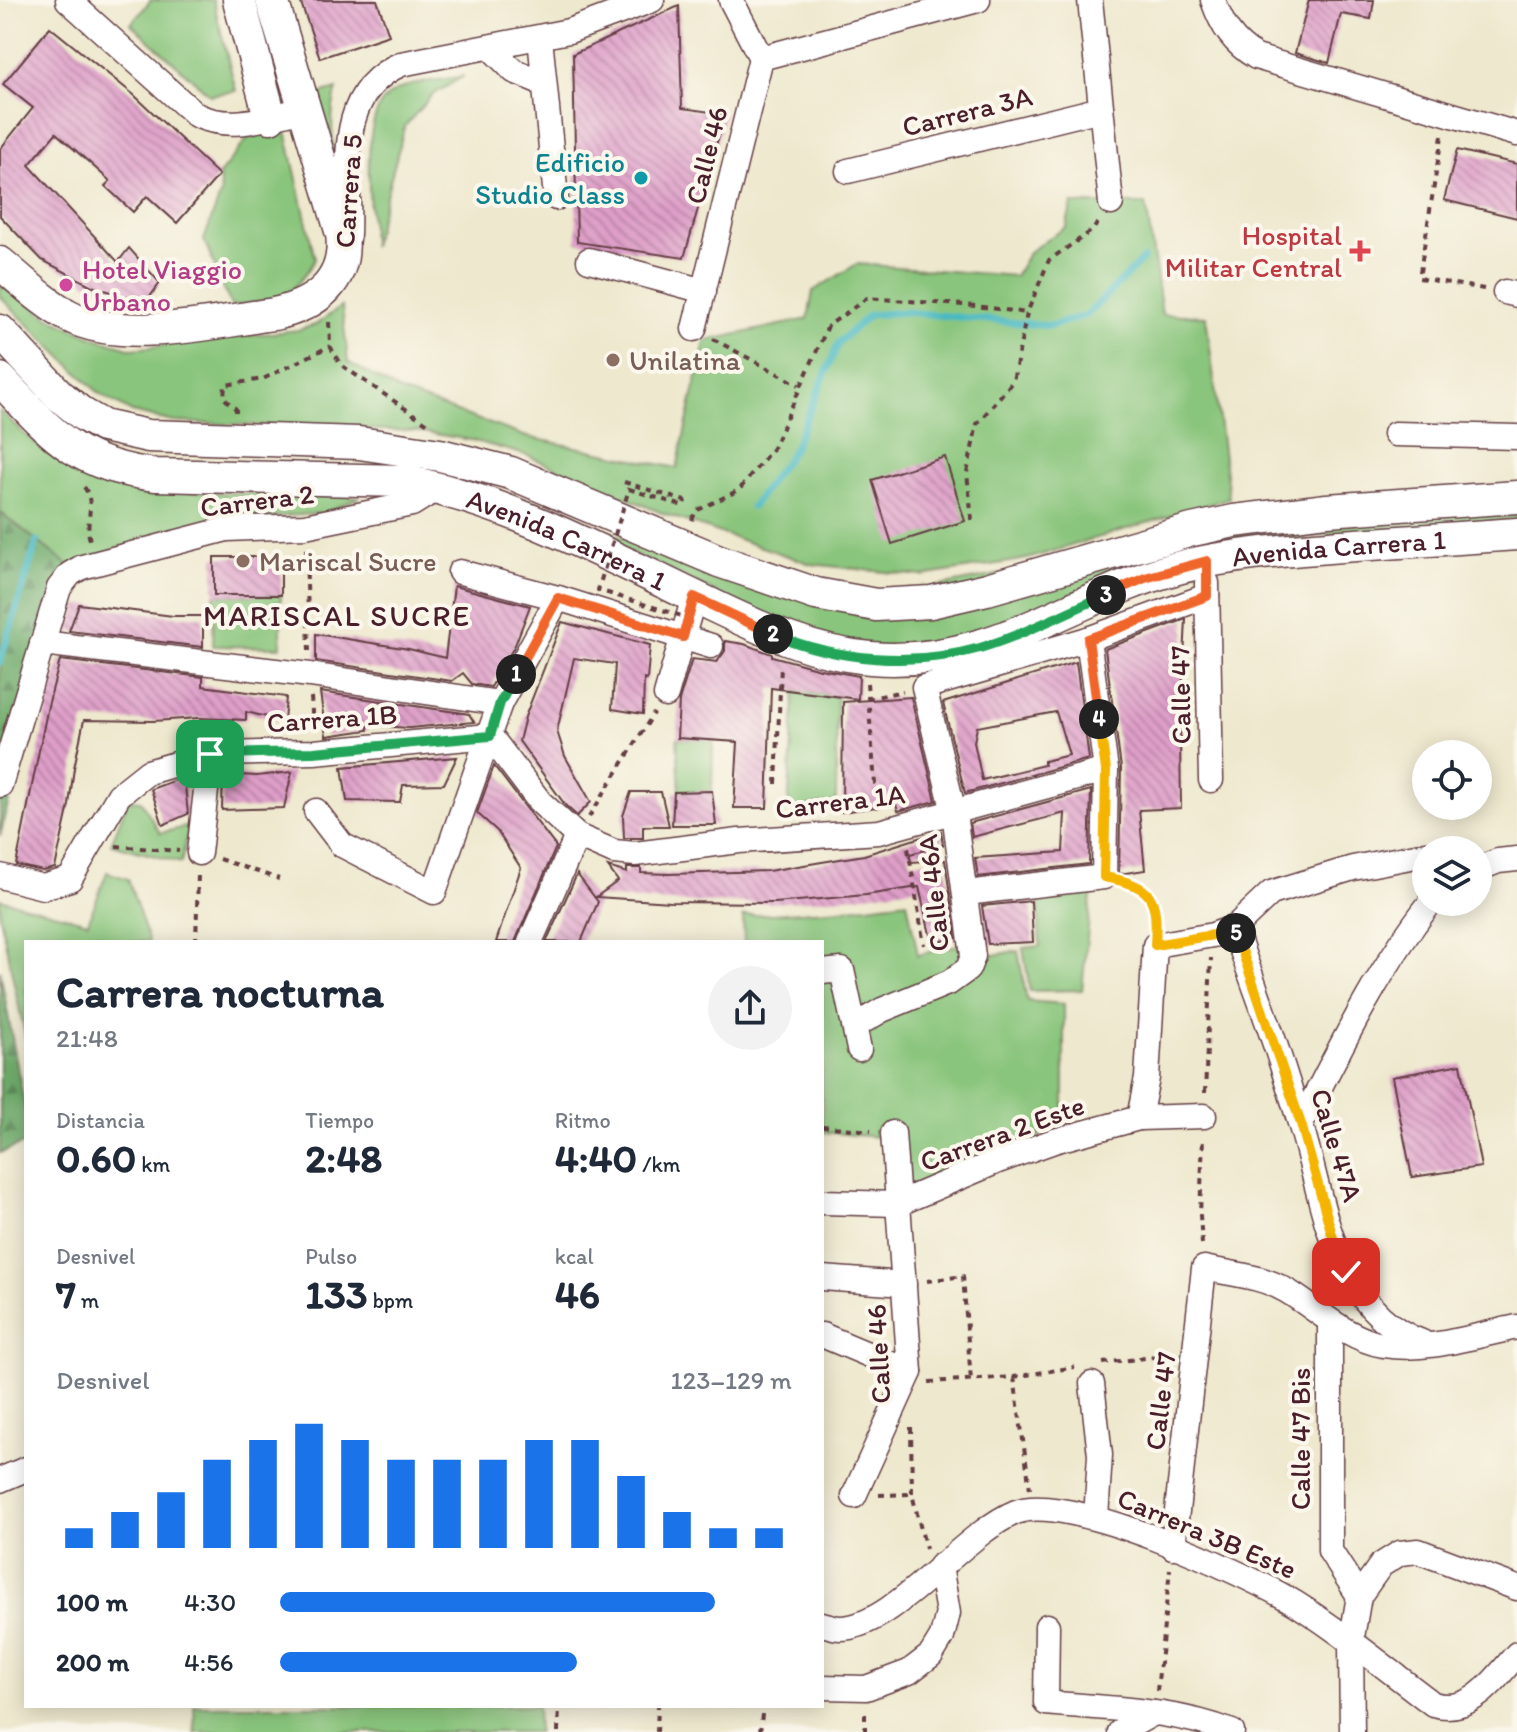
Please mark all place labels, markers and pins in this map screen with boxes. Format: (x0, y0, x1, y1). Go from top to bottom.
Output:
place label: Edificio Studio Class (475, 145, 625, 211)
marker: Edificio Studio Class (632, 169, 650, 187)
place label: Hospital Militar Central (1165, 218, 1342, 284)
marker: Hospital Militar Central (1349, 240, 1371, 262)
place label: Hotel Viaggio Urbano (82, 252, 242, 318)
marker: Hotel Viaggio Urbano (57, 276, 75, 294)
place label: Unilatina (629, 343, 741, 377)
marker: Unilatina (604, 351, 622, 369)
place label: Mariscal Sucre (259, 544, 437, 578)
marker: Mariscal Sucre (234, 552, 252, 570)
pin: 3 (1086, 575, 1126, 615)
pin: 2 (753, 614, 793, 654)
pin: 1 (496, 654, 536, 694)
pin: 4 (1079, 699, 1119, 739)
pin (176, 720, 244, 788)
pin: 5 (1216, 913, 1256, 953)
pin (1312, 1238, 1380, 1306)

